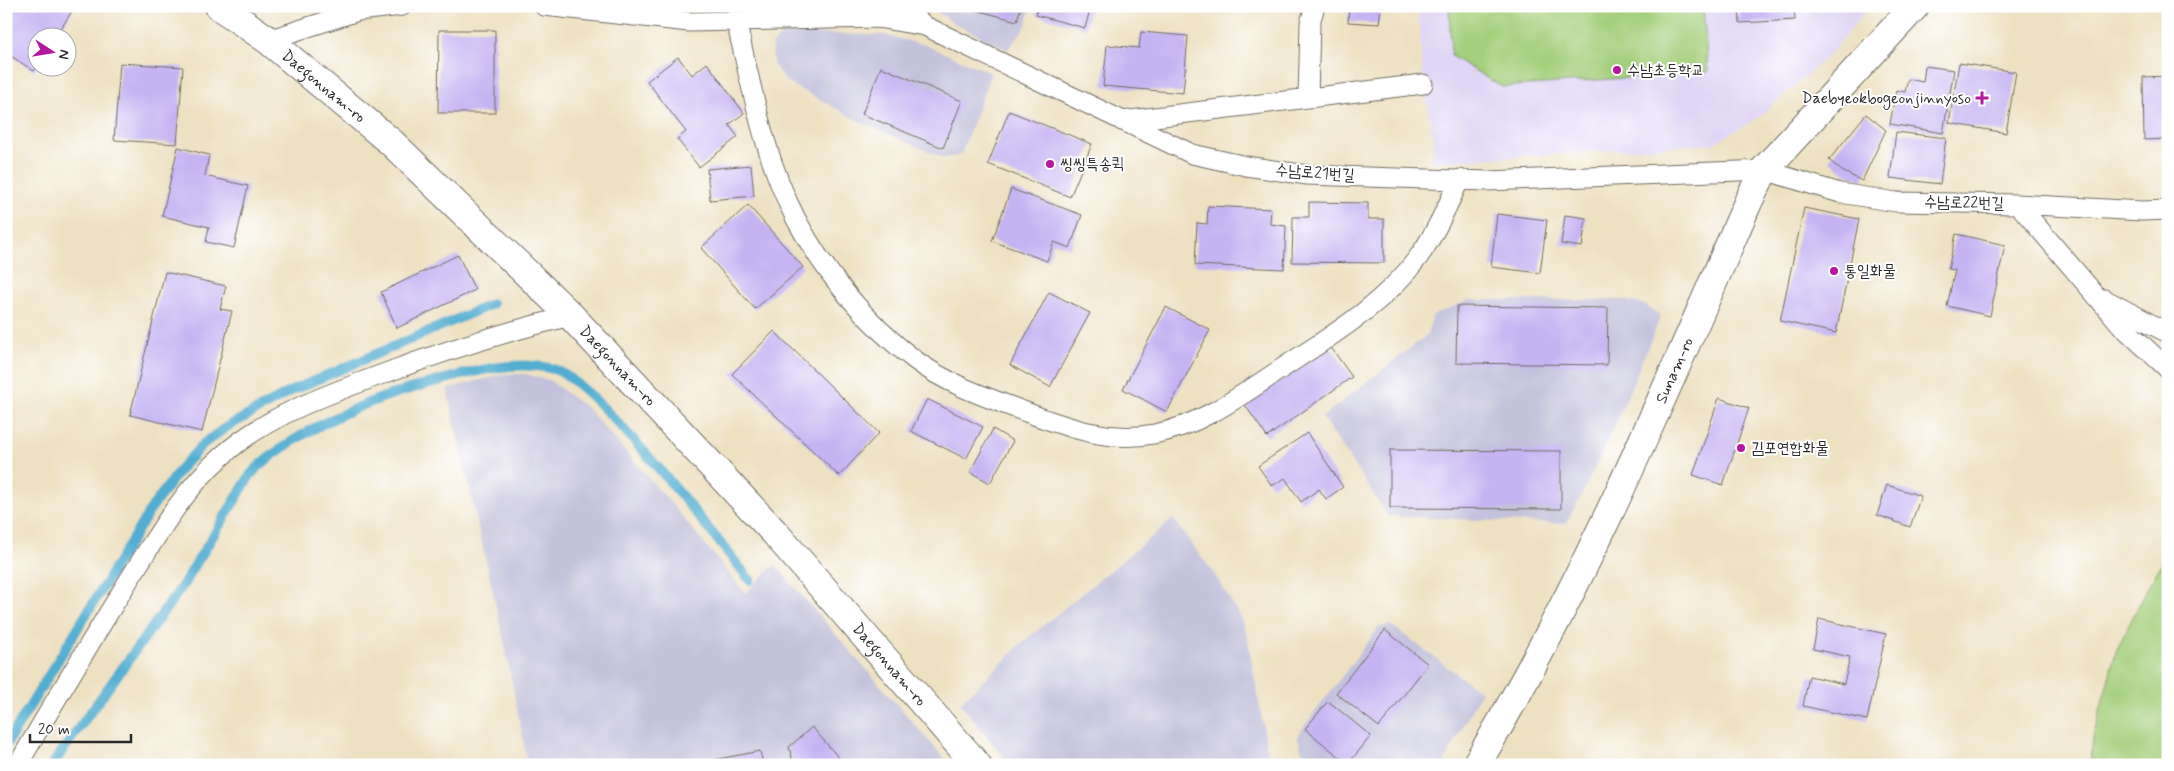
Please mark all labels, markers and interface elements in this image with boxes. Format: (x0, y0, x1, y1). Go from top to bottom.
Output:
north arrow (28, 28, 78, 78)
street label: Daegonnam-ro (277, 45, 370, 128)
text: N (54, 48, 74, 61)
place label: 수남초등학교 (1627, 60, 1704, 81)
marker: 수남초등학교 (1611, 64, 1623, 76)
place label: Daebyeokbogeonjinnyoso (1801, 88, 1971, 110)
marker: Daebyeokbogeonjinnyoso (1975, 91, 1989, 105)
place label: 씽씽특송퀵 (1060, 154, 1124, 175)
marker: 씽씽특송퀵 (1044, 158, 1056, 170)
street label: 수남로21번길 (1275, 160, 1355, 186)
street label: 수남로22번길 (1924, 192, 2004, 214)
place label: 통일화물 (1844, 261, 1896, 282)
marker: 통일화물 (1828, 265, 1840, 277)
street label: Daegonnam-ro (575, 321, 661, 411)
street label: Sunam-ro (1651, 334, 1698, 407)
place label: 김포연합화물 (1751, 438, 1828, 459)
marker: 김포연합화물 (1735, 442, 1747, 454)
street label: Daegonnam-ro (848, 619, 932, 711)
scale bar (30, 711, 131, 743)
text: 20 m (38, 720, 70, 740)

